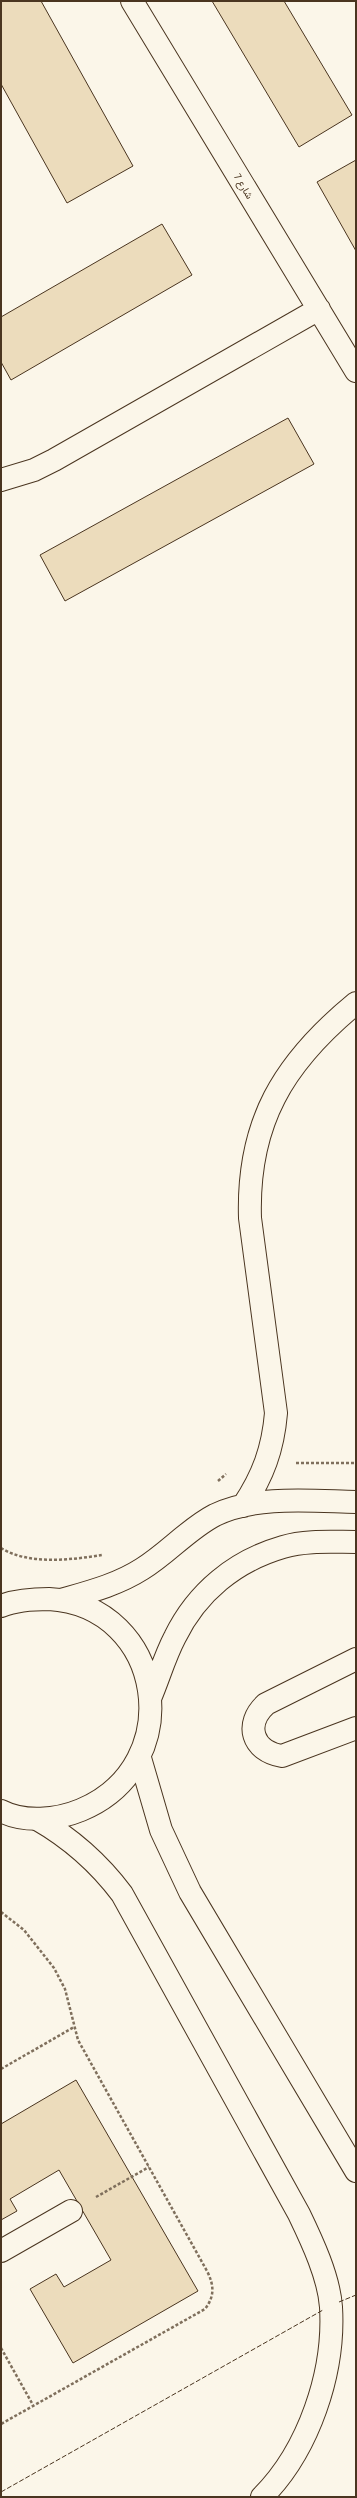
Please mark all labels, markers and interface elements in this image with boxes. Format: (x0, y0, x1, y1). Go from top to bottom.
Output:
street label: شارع 7 (231, 172, 255, 201)

